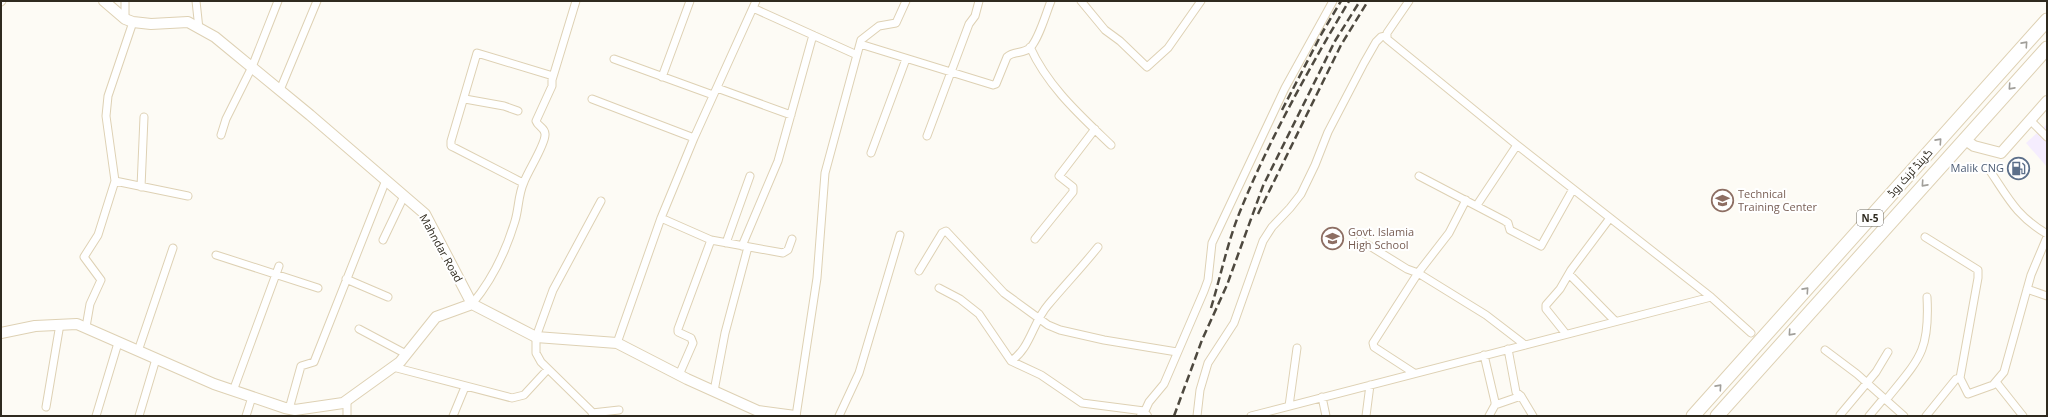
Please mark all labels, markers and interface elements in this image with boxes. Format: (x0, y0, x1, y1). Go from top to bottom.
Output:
one-way arrow (2021, 41, 2028, 49)
one-way arrow (2009, 83, 2016, 90)
one-way arrow (1934, 138, 1942, 146)
street label: گرینڈ ٹرنک روڈ (1884, 145, 1936, 200)
fuel station icon: Malik CNG (2006, 155, 2032, 181)
place label: Malik CNG (1951, 160, 2004, 175)
one-way arrow (1922, 179, 1929, 187)
place label: Technical Training Center (1738, 186, 1817, 214)
school or university icon: Technical Training Center (1710, 187, 1736, 213)
road number: N-5 (1857, 210, 1883, 226)
street label: Mahndar Road (416, 211, 466, 285)
place label: Govt. Islamia High School (1348, 224, 1414, 252)
school or university icon: Govt. Islamia High School (1319, 225, 1345, 251)
one-way arrow (1801, 287, 1808, 295)
one-way arrow (1788, 328, 1796, 336)
one-way arrow (1714, 384, 1722, 392)

